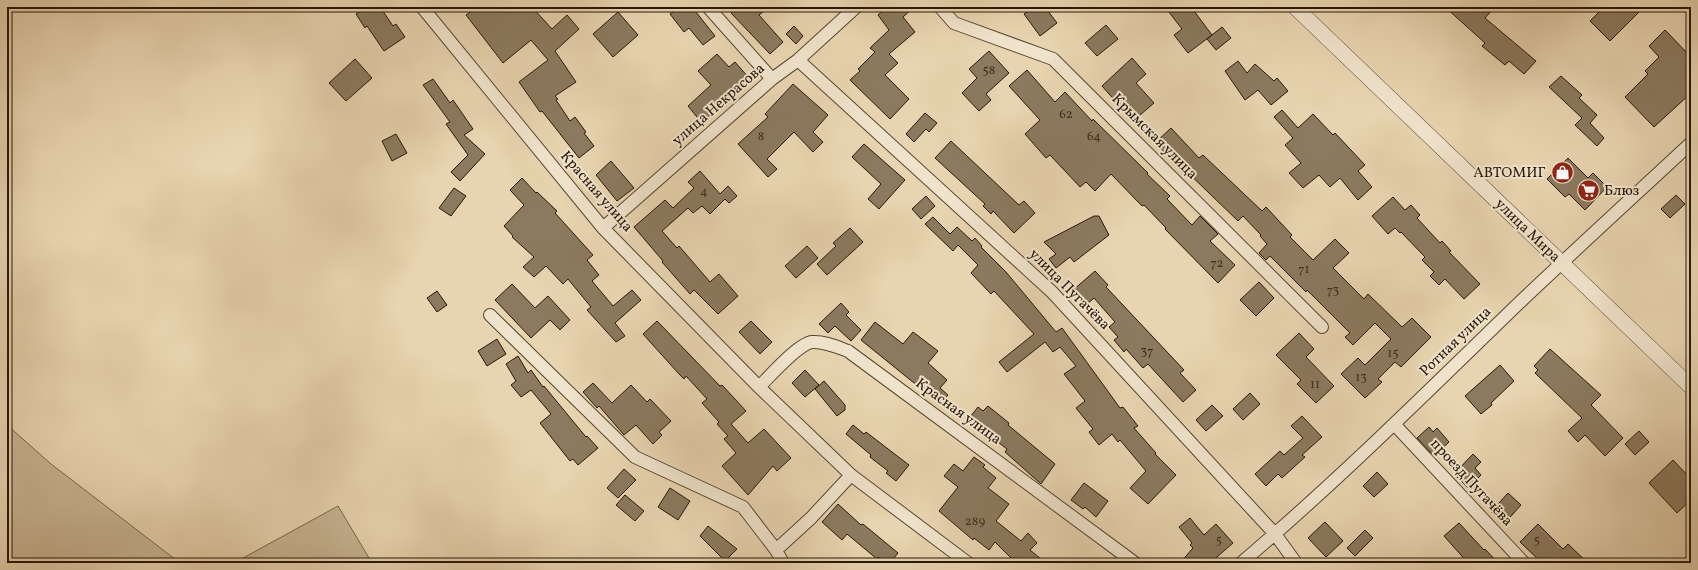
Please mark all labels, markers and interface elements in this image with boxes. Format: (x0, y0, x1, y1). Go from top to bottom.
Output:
street label: улица Некрасова (668, 59, 770, 151)
house number: 58 (983, 62, 995, 80)
street label: Крымская улица (1106, 89, 1202, 185)
house number: 62 (1059, 106, 1073, 124)
house number: 8 (758, 128, 764, 146)
house number: 64 (1087, 128, 1101, 146)
street label: Красная улица (555, 147, 637, 237)
shop icon: АВТОМИГ (1549, 160, 1575, 186)
place label: АВТОМИГ (1473, 163, 1546, 184)
supermarket icon: Блюз (1576, 178, 1602, 204)
place label: Блюз (1604, 181, 1639, 202)
house number: 4 (700, 183, 708, 201)
street label: улица Мира (1490, 194, 1564, 268)
street label: улица Пугачёва (1024, 245, 1114, 335)
house number: 72 (1210, 255, 1224, 273)
house number: 71 (1298, 261, 1310, 279)
house number: 73 (1327, 282, 1340, 300)
street label: Ротная улица (1415, 302, 1497, 382)
house number: 37 (1141, 343, 1153, 361)
house number: 15 (1387, 345, 1399, 363)
house number: 13 (1355, 369, 1367, 387)
street label: Красная улица (911, 374, 1005, 450)
house number: 11 (1310, 376, 1320, 394)
street label: проезд Пугачёва (1425, 435, 1517, 531)
house number: 289 (965, 513, 985, 531)
house number: 5 (1216, 532, 1222, 550)
house number: 5 (1534, 532, 1540, 550)

